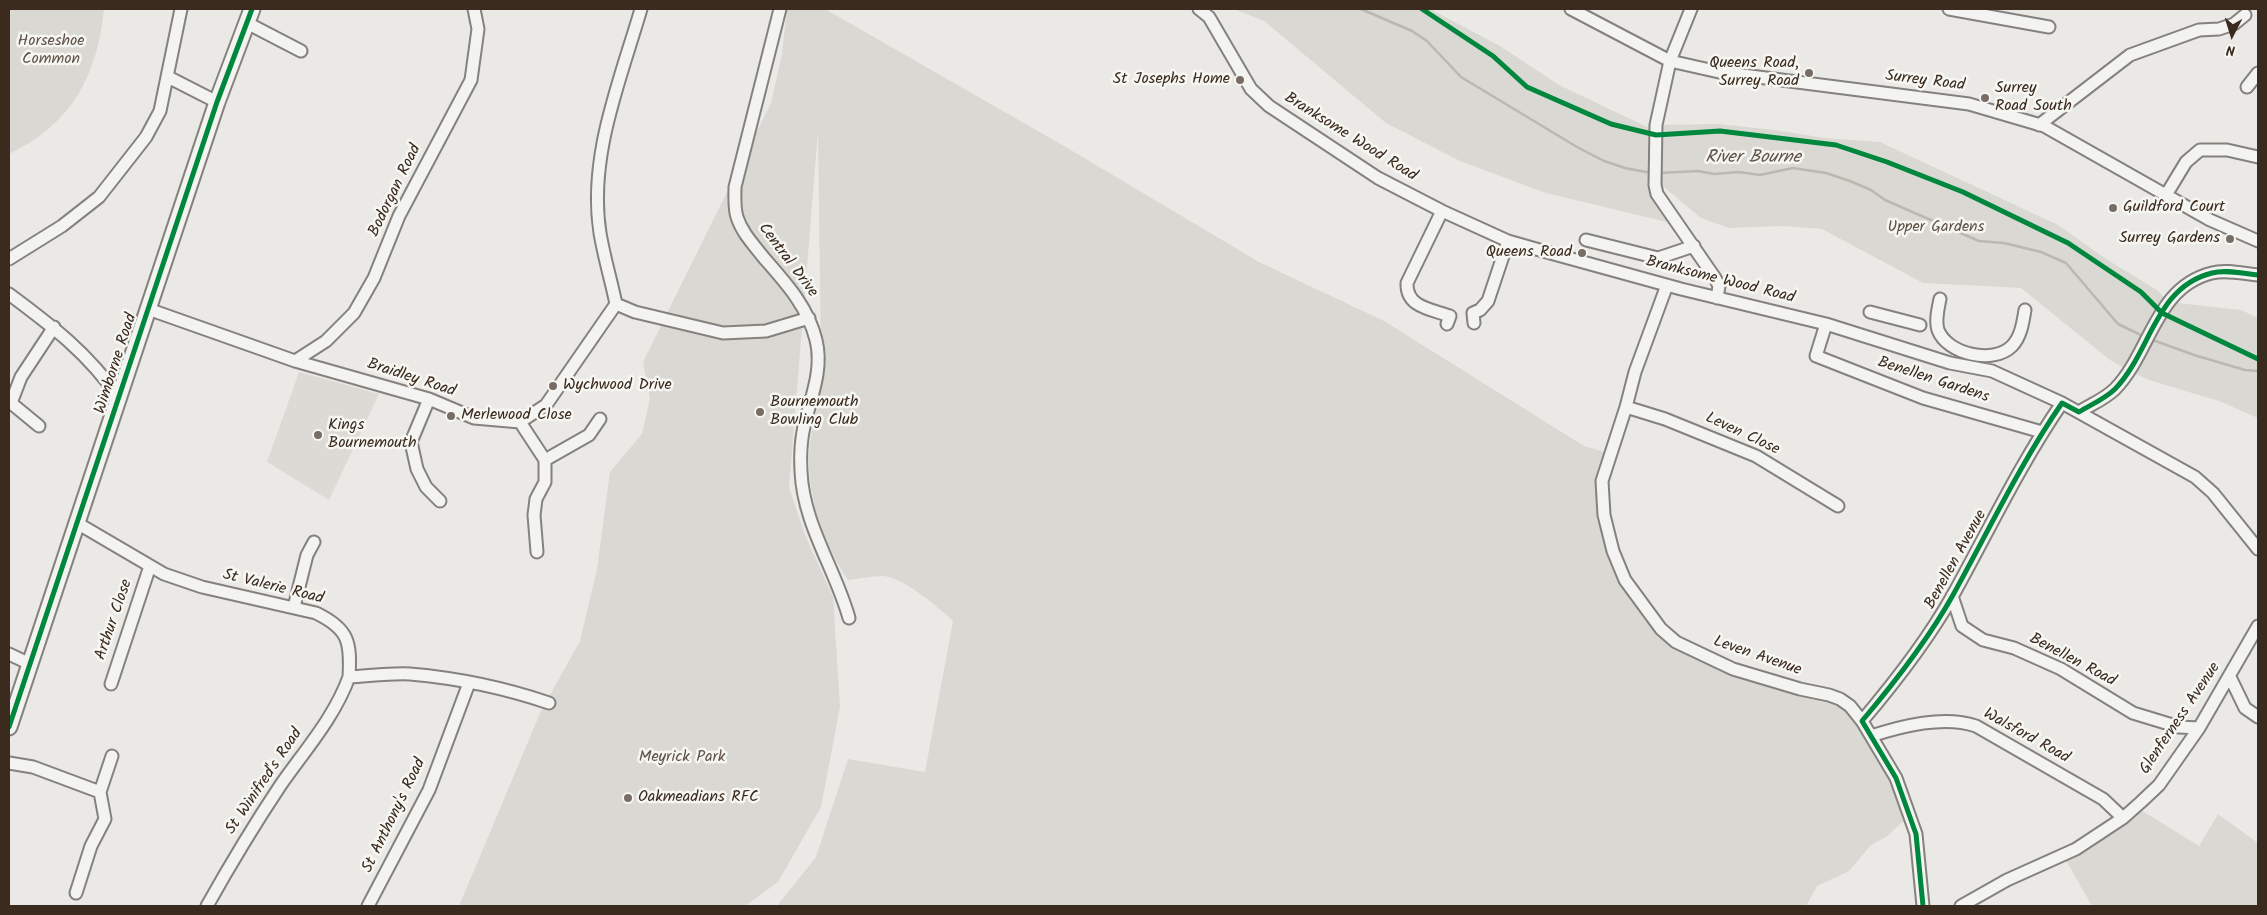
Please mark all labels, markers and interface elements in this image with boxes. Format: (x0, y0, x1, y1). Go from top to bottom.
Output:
north arrow (2207, 10, 2257, 60)
park label: Horseshoe Common (17, 32, 85, 70)
text: N (2225, 39, 2236, 61)
place label: Queens Road, Surrey Road (1709, 54, 1799, 92)
marker: Queens Road, Surrey Road (1803, 67, 1815, 79)
street label: Surrey Road (1884, 68, 1966, 96)
place label: St Josephs Home (1113, 70, 1230, 90)
marker: St Josephs Home (1234, 74, 1246, 86)
place label: Surrey Road South (1995, 79, 2072, 117)
street label: Branksome Wood Road (1280, 89, 1420, 187)
marker: Surrey Road South (1979, 92, 1991, 104)
street label: Bodorgan Road (365, 142, 427, 240)
water label: River Bourne (1705, 148, 1801, 170)
place label: Guildford Court (2123, 198, 2225, 218)
marker: Guildford Court (2107, 202, 2119, 214)
park label: Upper Gardens (1888, 218, 1984, 238)
street label: Central Drive (753, 220, 821, 302)
place label: Surrey Gardens (2119, 229, 2220, 249)
marker: Surrey Gardens (2224, 233, 2236, 245)
place label: Queens Road (1486, 243, 1572, 263)
marker: Queens Road (1576, 247, 1588, 259)
street label: Branksome Wood Road (1643, 253, 1797, 309)
street label: Wimborne Road (92, 311, 142, 417)
street label: Benellen Gardens (1875, 354, 1991, 408)
street label: Braidley Road (364, 356, 458, 402)
place label: Wychwood Drive (563, 376, 672, 396)
marker: Wychwood Drive (547, 380, 559, 392)
place label: Bournemouth Bowling Club (770, 393, 859, 431)
place label: Merlewood Close (461, 406, 572, 426)
marker: Bournemouth Bowling Club (754, 406, 766, 418)
street label: Leven Close (1702, 409, 1782, 461)
marker: Merlewood Close (445, 410, 457, 422)
place label: Kings Bournemouth (328, 416, 417, 454)
marker: Kings Bournemouth (312, 429, 324, 441)
street label: Benellen Avenue (1922, 507, 1992, 613)
street label: St Valerie Road (221, 566, 325, 610)
street label: Arthur Close (92, 577, 138, 663)
street label: Benellen Road (2025, 630, 2119, 692)
street label: Leven Avenue (1710, 633, 1804, 681)
street label: Glenferness Avenue (2136, 659, 2226, 779)
street label: Walsford Road (1979, 705, 2073, 769)
street label: St Winifred's Road (222, 725, 308, 839)
park label: Meyrick Park (639, 748, 725, 768)
street label: St Anthony's Road (359, 756, 431, 876)
place label: Oakmeadians RFC (638, 788, 759, 808)
marker: Oakmeadians RFC (622, 792, 634, 804)

